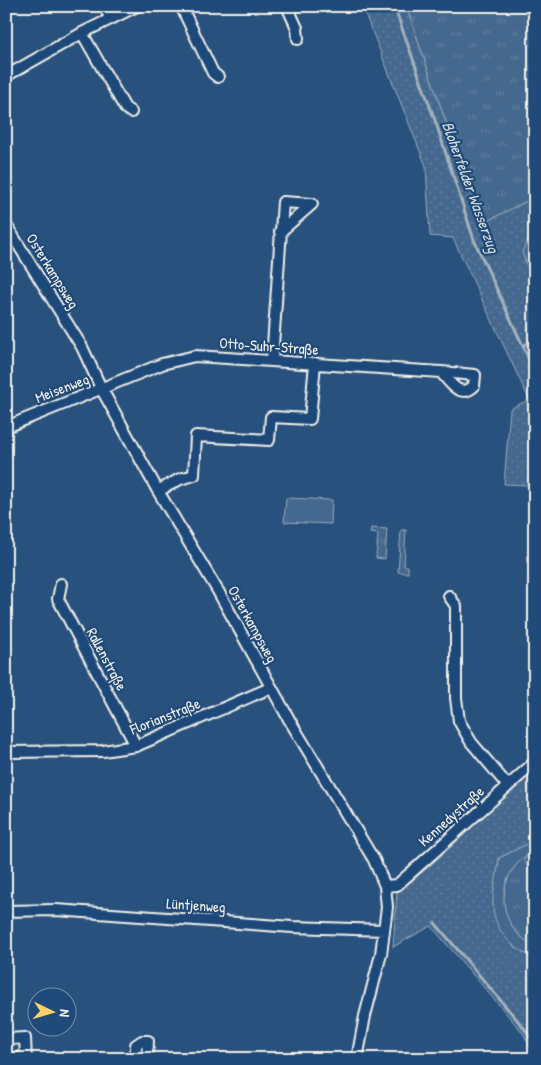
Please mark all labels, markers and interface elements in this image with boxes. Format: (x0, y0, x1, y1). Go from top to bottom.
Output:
water label: Bloherfelder Wasserzug (437, 118, 505, 257)
street label: Osterkampsweg (22, 229, 85, 313)
street label: Otto-Suhr-Straße (219, 332, 319, 360)
street label: Meisenweg (32, 368, 92, 408)
street label: Osterkampsweg (223, 582, 283, 667)
street label: Rallenstraße (82, 624, 132, 694)
street label: Florianstraße (126, 692, 203, 740)
street label: Kennedystraße (413, 781, 489, 851)
street label: Lüntjenweg (166, 892, 227, 918)
north arrow (28, 988, 78, 1038)
text: N (56, 1009, 75, 1018)

